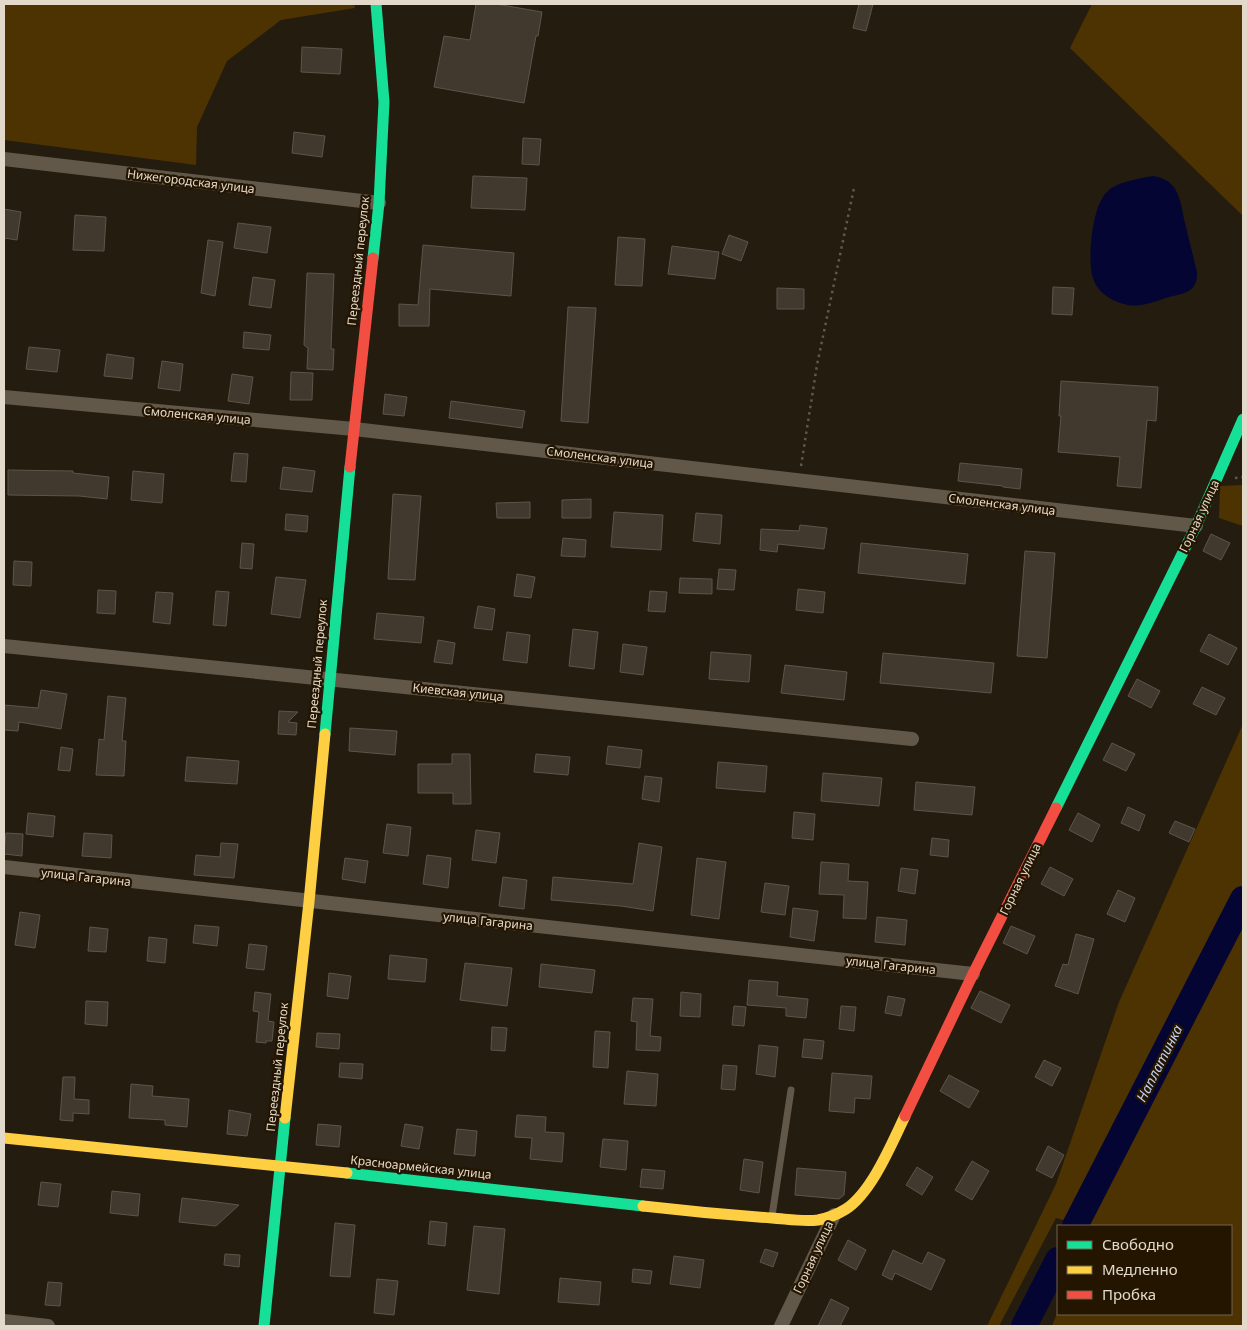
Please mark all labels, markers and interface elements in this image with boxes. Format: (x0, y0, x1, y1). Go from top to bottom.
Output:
street label: Нижегородская улица (126, 165, 256, 197)
street label: Переездный переулок (343, 195, 373, 326)
street label: Смоленская улица (143, 402, 251, 428)
street label: Смоленская улица (545, 442, 655, 472)
street label: Горная улица (1175, 477, 1223, 555)
street label: Смоленская улица (947, 489, 1057, 519)
street label: Переездный переулок (303, 598, 331, 729)
street label: Киевская улица (412, 679, 504, 705)
street label: Горная улица (995, 840, 1045, 918)
street label: улица Гагарина (40, 864, 132, 890)
street label: улица Гагарина (442, 908, 534, 934)
street label: улица Гагарина (845, 952, 937, 978)
street label: Переездный переулок (262, 1001, 292, 1132)
water label: Наплатинка (1131, 1021, 1187, 1105)
street label: Красноармейская улица (350, 1151, 492, 1183)
street label: Горная улица (789, 1218, 837, 1296)
legend (1057, 1225, 1232, 1315)
text: Свободно (1102, 1234, 1174, 1254)
text: Медленно (1102, 1259, 1178, 1279)
text: Пробка (1102, 1284, 1156, 1304)

